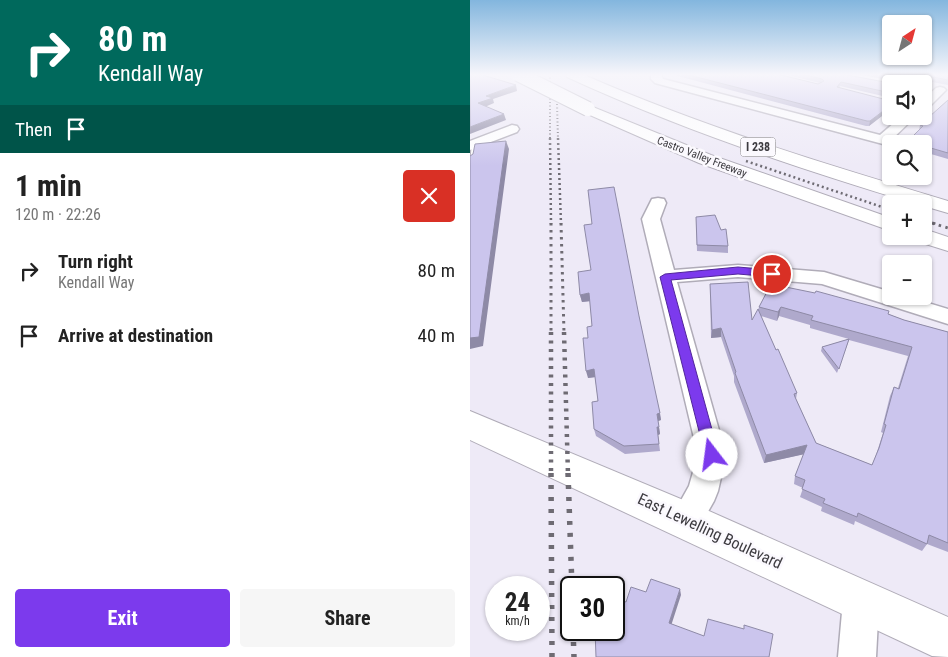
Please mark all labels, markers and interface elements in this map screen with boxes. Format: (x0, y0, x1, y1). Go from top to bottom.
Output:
north arrow (882, 15, 932, 65)
map controls (882, 15, 932, 305)
text: 80 m (98, 19, 167, 60)
icon: right (15, 20, 80, 85)
text: Kendall Way (98, 61, 203, 86)
button: sound (882, 75, 932, 125)
icon: arrive (62, 115, 90, 143)
text: Then (15, 118, 52, 141)
street label: Castro Valley Freeway (655, 134, 749, 180)
button: search (882, 135, 932, 185)
road number: I 238 (740, 138, 776, 156)
text: 1 min (15, 168, 82, 203)
button: close (403, 170, 455, 222)
button: + (882, 195, 932, 245)
text: 120 m · 22:26 (15, 205, 101, 224)
text: Turn right (58, 250, 133, 273)
pin (751, 253, 793, 295)
button: − (882, 255, 932, 305)
icon: right (15, 257, 43, 285)
text: 80 m (418, 259, 455, 282)
icon: arrive (758, 260, 786, 288)
text: Kendall Way (58, 273, 135, 292)
icon: arrive (15, 322, 43, 350)
text: Arrive at destination (58, 324, 213, 347)
text: 40 m (418, 324, 455, 347)
position arrow (685, 428, 737, 480)
street label: East Lewelling Boulevard (635, 489, 785, 573)
speed limit sign: 30 (560, 576, 625, 641)
text: 24 (505, 588, 530, 617)
button: Exit (15, 589, 230, 647)
button: Share (240, 589, 455, 647)
text: km/h (505, 614, 530, 628)

